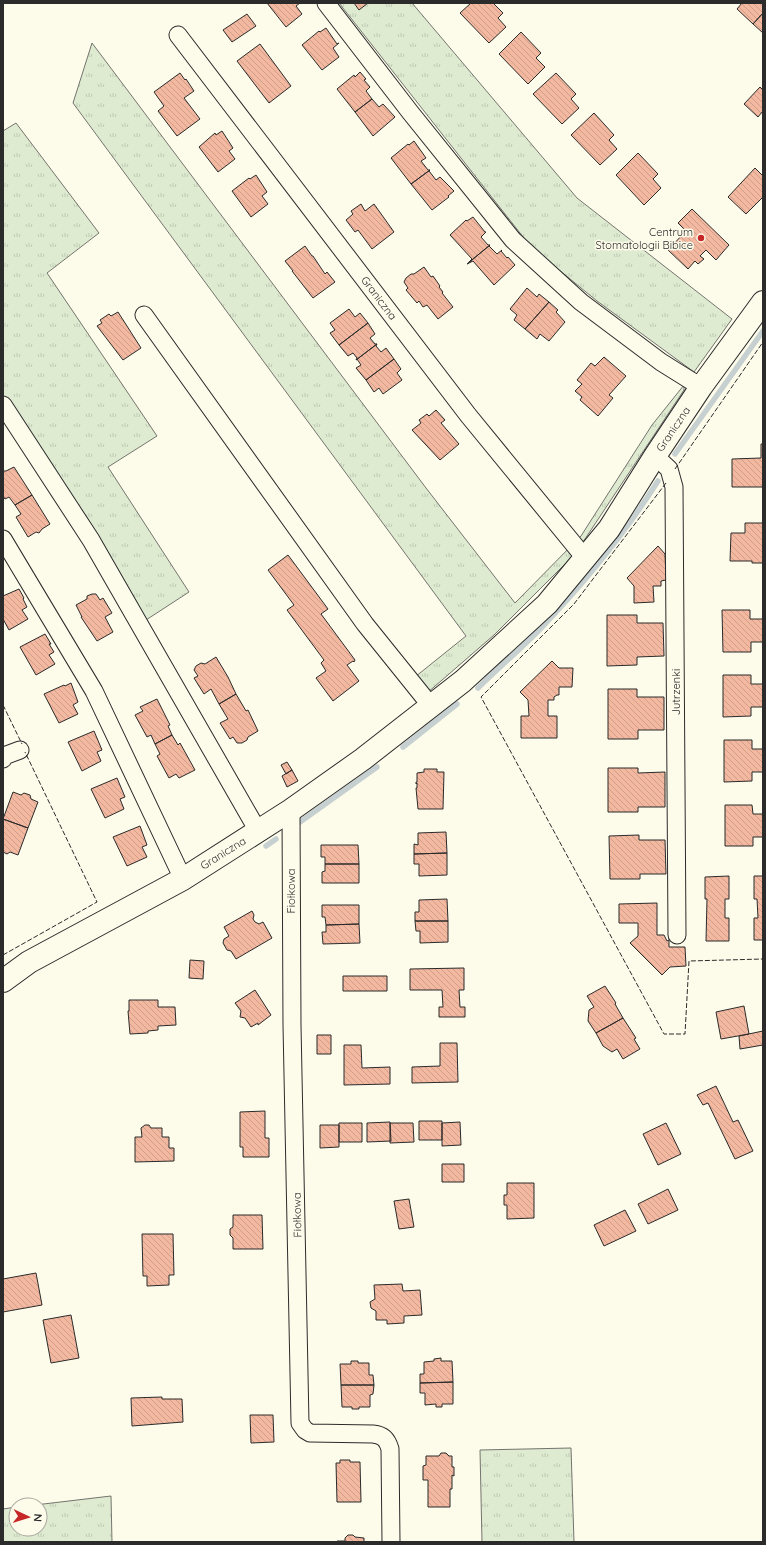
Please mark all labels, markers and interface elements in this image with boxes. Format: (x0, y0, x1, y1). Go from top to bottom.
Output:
place label: Centrum Stomatologii Bibice (595, 225, 693, 252)
marker: Centrum Stomatologii Bibice (696, 233, 706, 243)
street label: Graniczna (358, 273, 400, 323)
street label: Graniczna (653, 404, 693, 454)
street label: Jutrzenki (669, 669, 683, 715)
street label: Graniczna (198, 834, 248, 872)
street label: Fiołkowa (284, 868, 298, 914)
street label: Fiołkowa (290, 1192, 304, 1238)
north arrow (8, 1497, 48, 1537)
text: N (31, 1513, 45, 1522)

